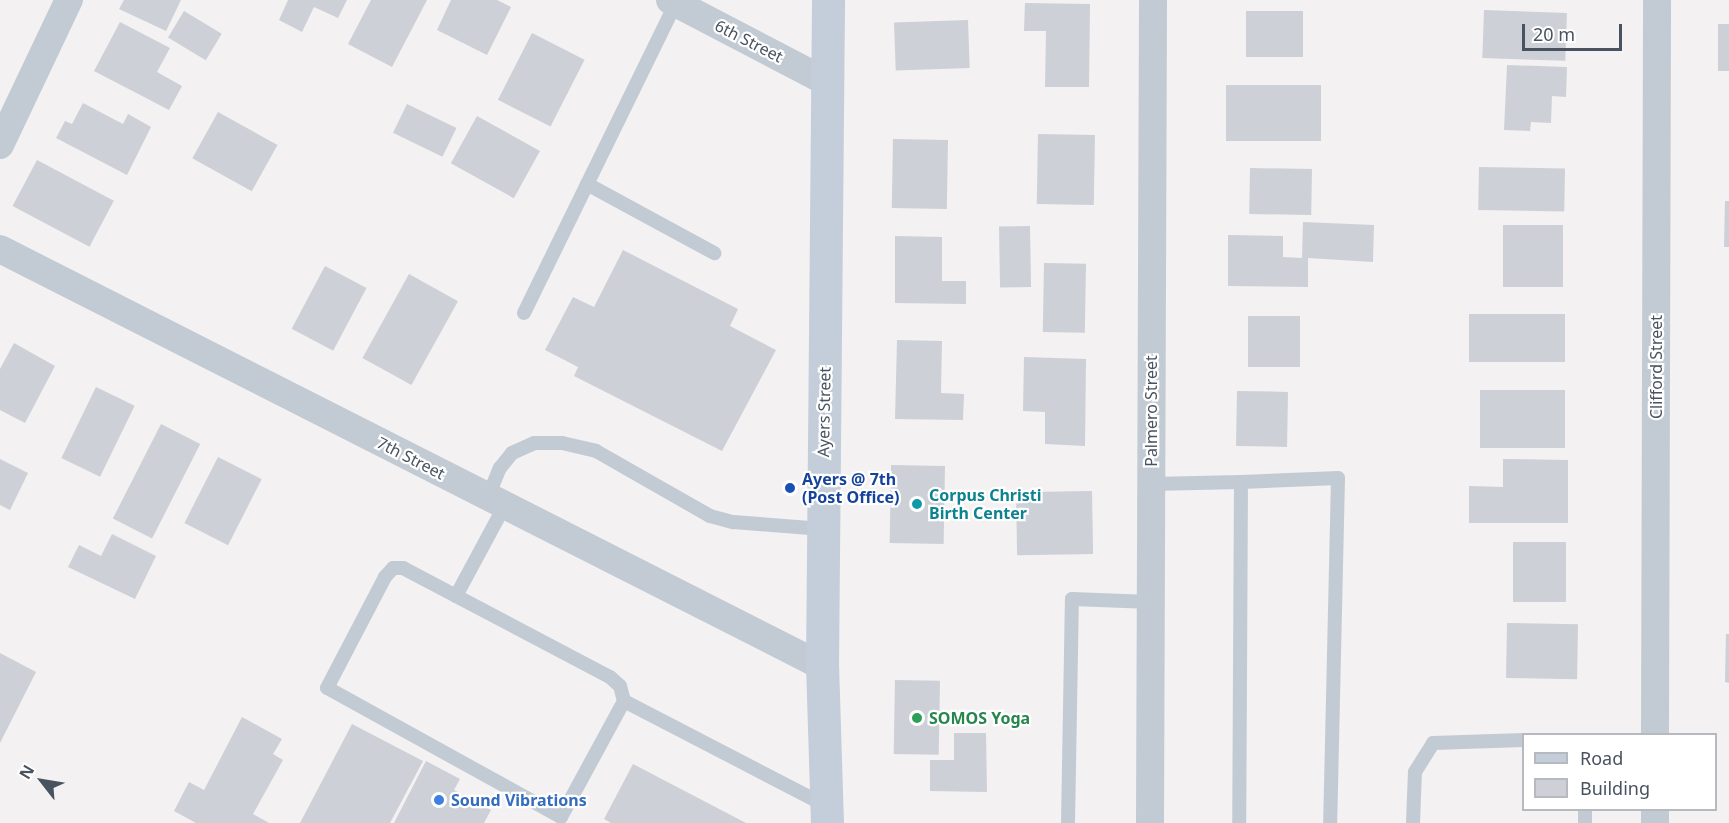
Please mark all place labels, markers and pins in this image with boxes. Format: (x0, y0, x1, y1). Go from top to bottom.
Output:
place label: Ayers @ 7th (Post Office) (802, 469, 900, 507)
marker: Ayers @ 7th (Post Office) (783, 481, 797, 495)
place label: Corpus Christi Birth Center (929, 485, 1041, 523)
marker: Corpus Christi Birth Center (910, 497, 924, 511)
place label: SOMOS Yoga (929, 708, 1030, 728)
marker: SOMOS Yoga (910, 711, 924, 725)
place label: Sound Vibrations (451, 790, 587, 810)
marker: Sound Vibrations (432, 793, 446, 807)

